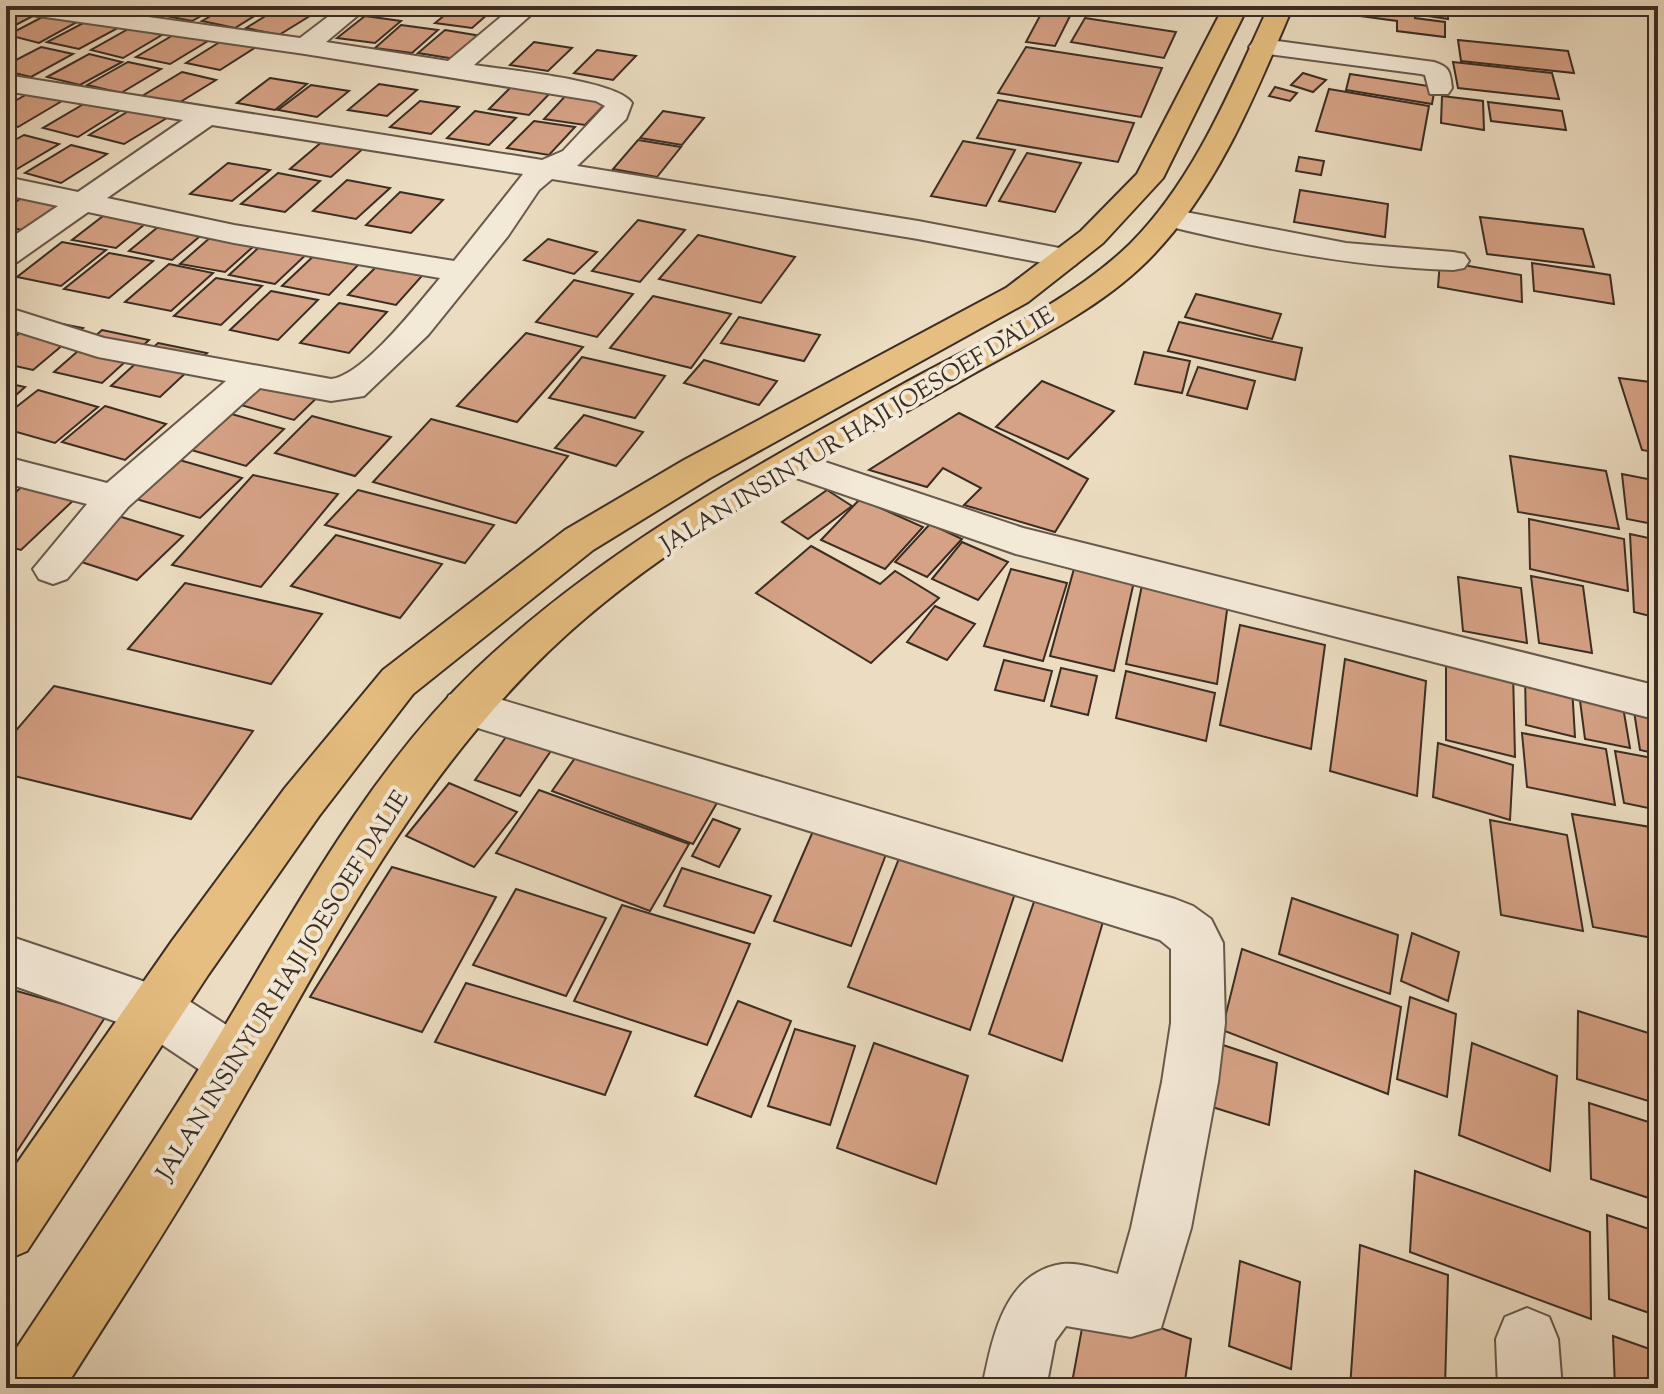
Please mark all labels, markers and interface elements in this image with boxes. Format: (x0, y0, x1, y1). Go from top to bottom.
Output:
street label: JALAN INSINYUR HAJI JOESOEF DALIE (653, 299, 1062, 563)
street label: JALAN INSINYUR HAJI JOESOEF DALIE (148, 784, 419, 1189)

